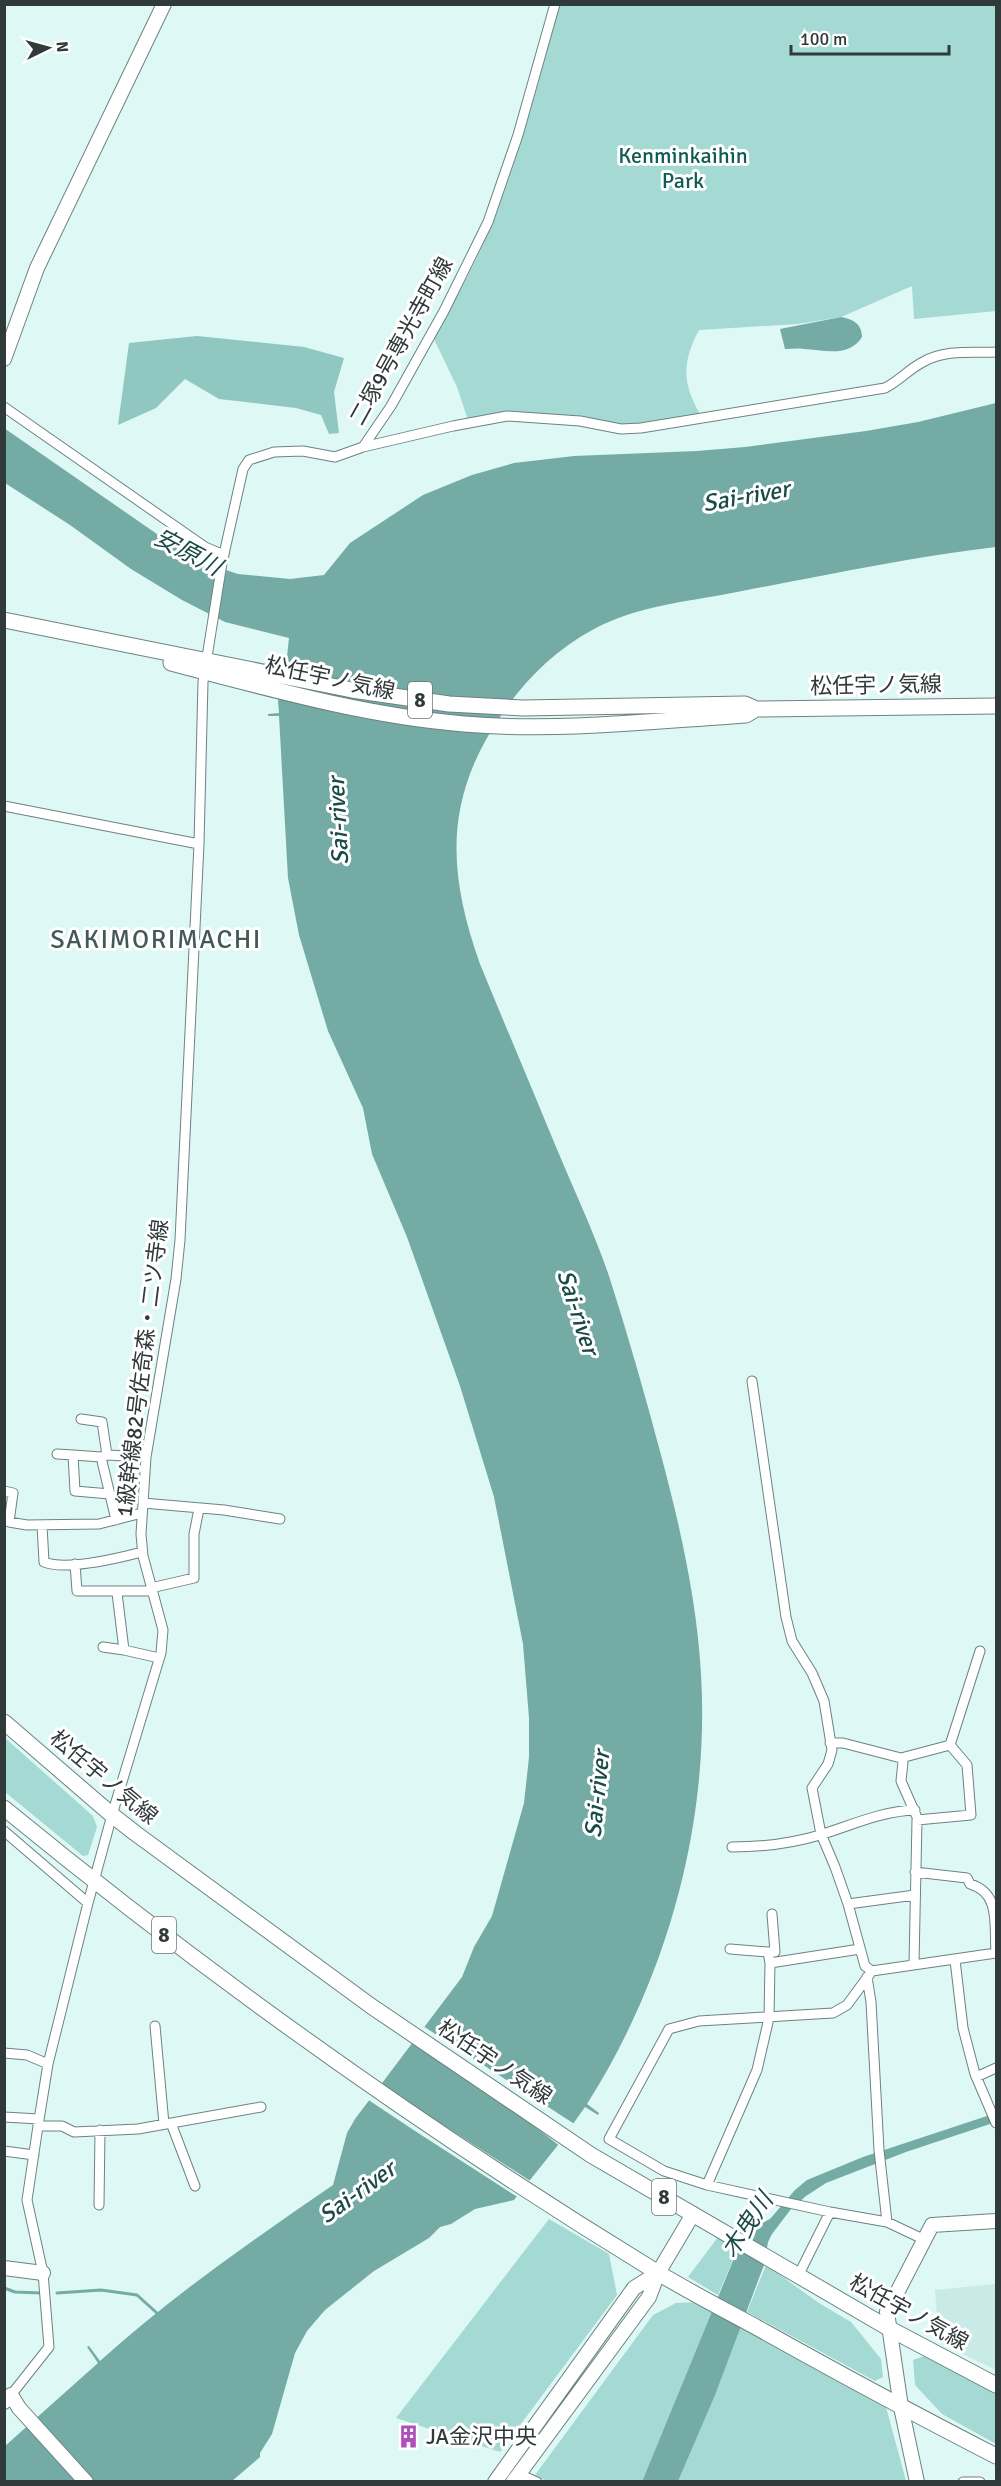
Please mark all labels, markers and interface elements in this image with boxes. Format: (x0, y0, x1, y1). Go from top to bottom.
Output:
north arrow (18, 18, 78, 78)
scale bar (791, 18, 948, 56)
text: 100 m (800, 28, 847, 50)
text: N (51, 40, 72, 53)
park label: Kenminkaihin Park (618, 142, 748, 194)
street label: 二塚9号専光寺町線 (344, 252, 458, 430)
water label: Sai-river (700, 473, 795, 518)
water label: 安原川 (149, 522, 229, 584)
street label: 松任宇ノ気線 (263, 651, 397, 705)
street label: 松任宇ノ気線 (810, 670, 942, 700)
road number: 8 (408, 682, 432, 718)
water label: Sai-river (321, 773, 355, 865)
district label: SAKIMORIMACHI (50, 924, 262, 956)
street label: 1級幹線82号佐奇森・二ツ寺線 (110, 1218, 174, 1518)
water label: Sai-river (550, 1266, 607, 1361)
street label: 松任宇ノ気線 (45, 1724, 163, 1830)
water label: Sai-river (578, 1746, 617, 1839)
road number: 8 (152, 1917, 176, 1953)
street label: 松任宇ノ気線 (433, 2014, 557, 2110)
water label: Sai-river (313, 2152, 404, 2230)
road number: 8 (652, 2179, 676, 2215)
water label: 木曳川 (714, 2184, 781, 2263)
street label: 松任宇ノ気線 (845, 2268, 973, 2356)
building icon: JA金沢中央 (395, 2423, 421, 2449)
place label: JA金沢中央 (426, 2423, 537, 2450)

